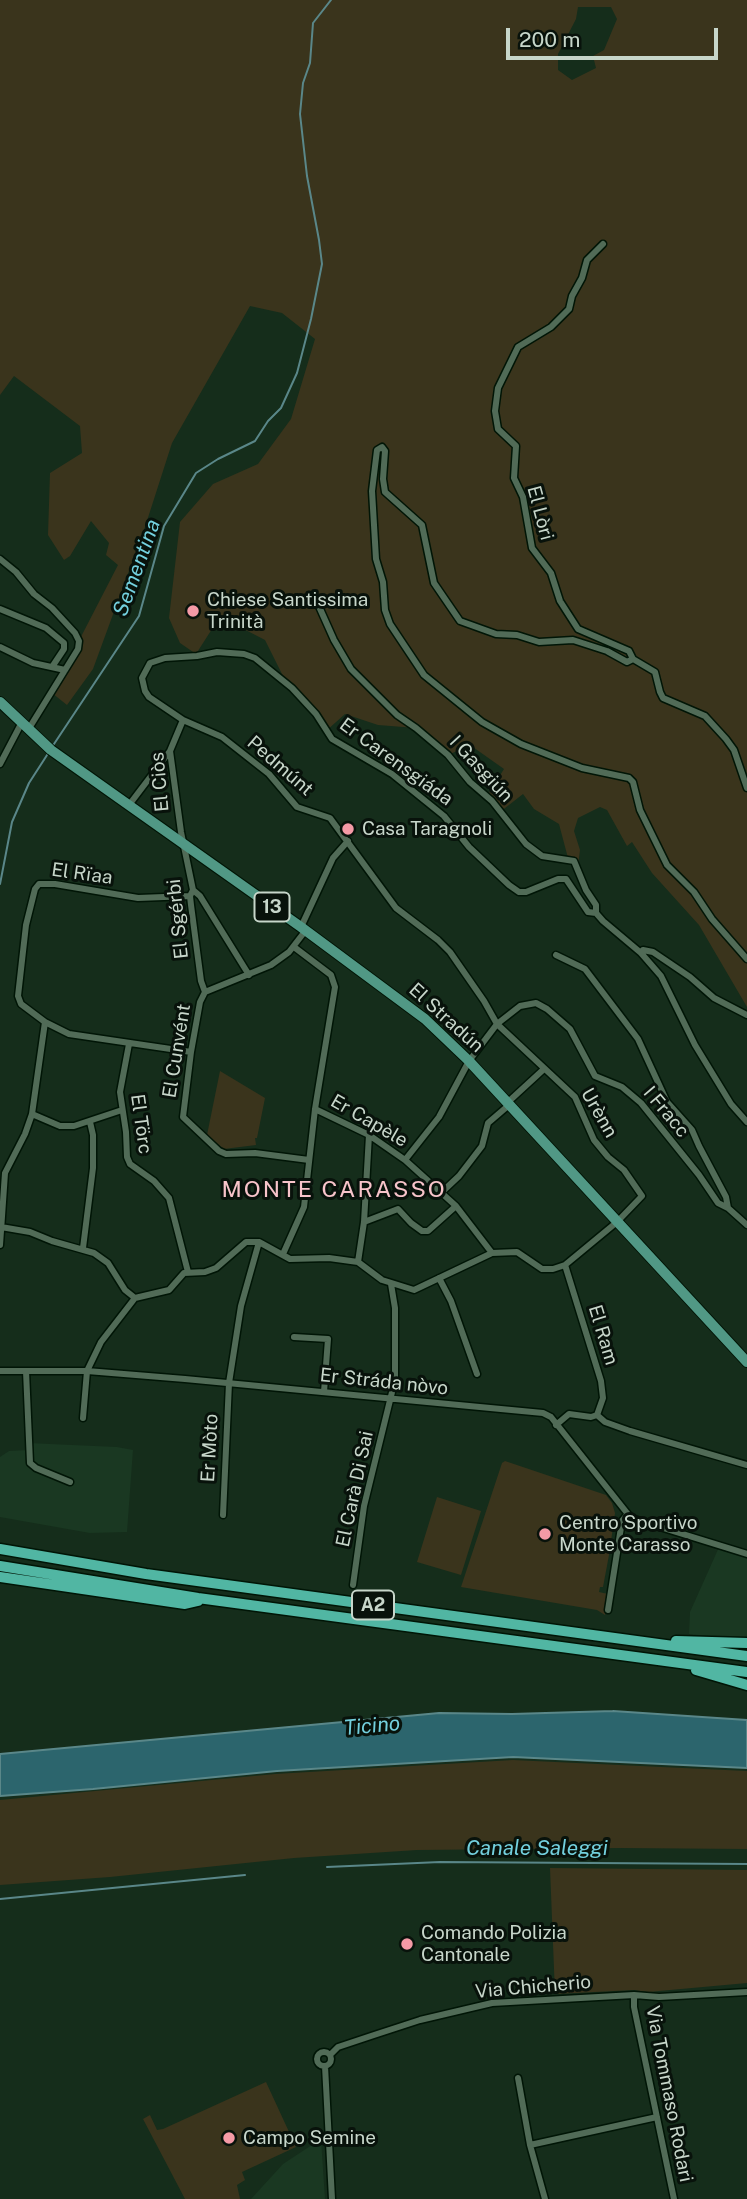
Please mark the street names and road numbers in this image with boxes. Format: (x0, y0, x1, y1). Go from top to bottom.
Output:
street label: El Lòri (522, 483, 558, 543)
street label: Er Carensgiáda (335, 713, 457, 811)
street label: Pedmúnt (242, 731, 318, 801)
street label: I Gasgiún (445, 731, 517, 807)
street label: El Ciòs (146, 751, 174, 813)
street label: El Rïaa (50, 858, 114, 890)
street label: El Sgérbi (162, 878, 194, 960)
road number: 13 (254, 893, 290, 922)
street label: El Stradún (404, 979, 488, 1057)
street label: El Cunvént (158, 1002, 196, 1100)
street label: I Fracc (638, 1082, 694, 1142)
street label: Urènn (576, 1084, 622, 1142)
street label: Er Capèle (326, 1090, 412, 1152)
street label: El Törc (126, 1093, 156, 1155)
street label: El Ram (583, 1302, 623, 1368)
street label: Er Stráda nòvo (319, 1364, 449, 1400)
street label: Er Mòto (197, 1413, 223, 1483)
street label: El Carà Di Sai (332, 1429, 378, 1549)
road number: A2 (352, 1590, 394, 1620)
street label: Via Chicherio (474, 1971, 592, 2003)
street label: Via Tommaso Rodari (641, 2004, 697, 2184)

